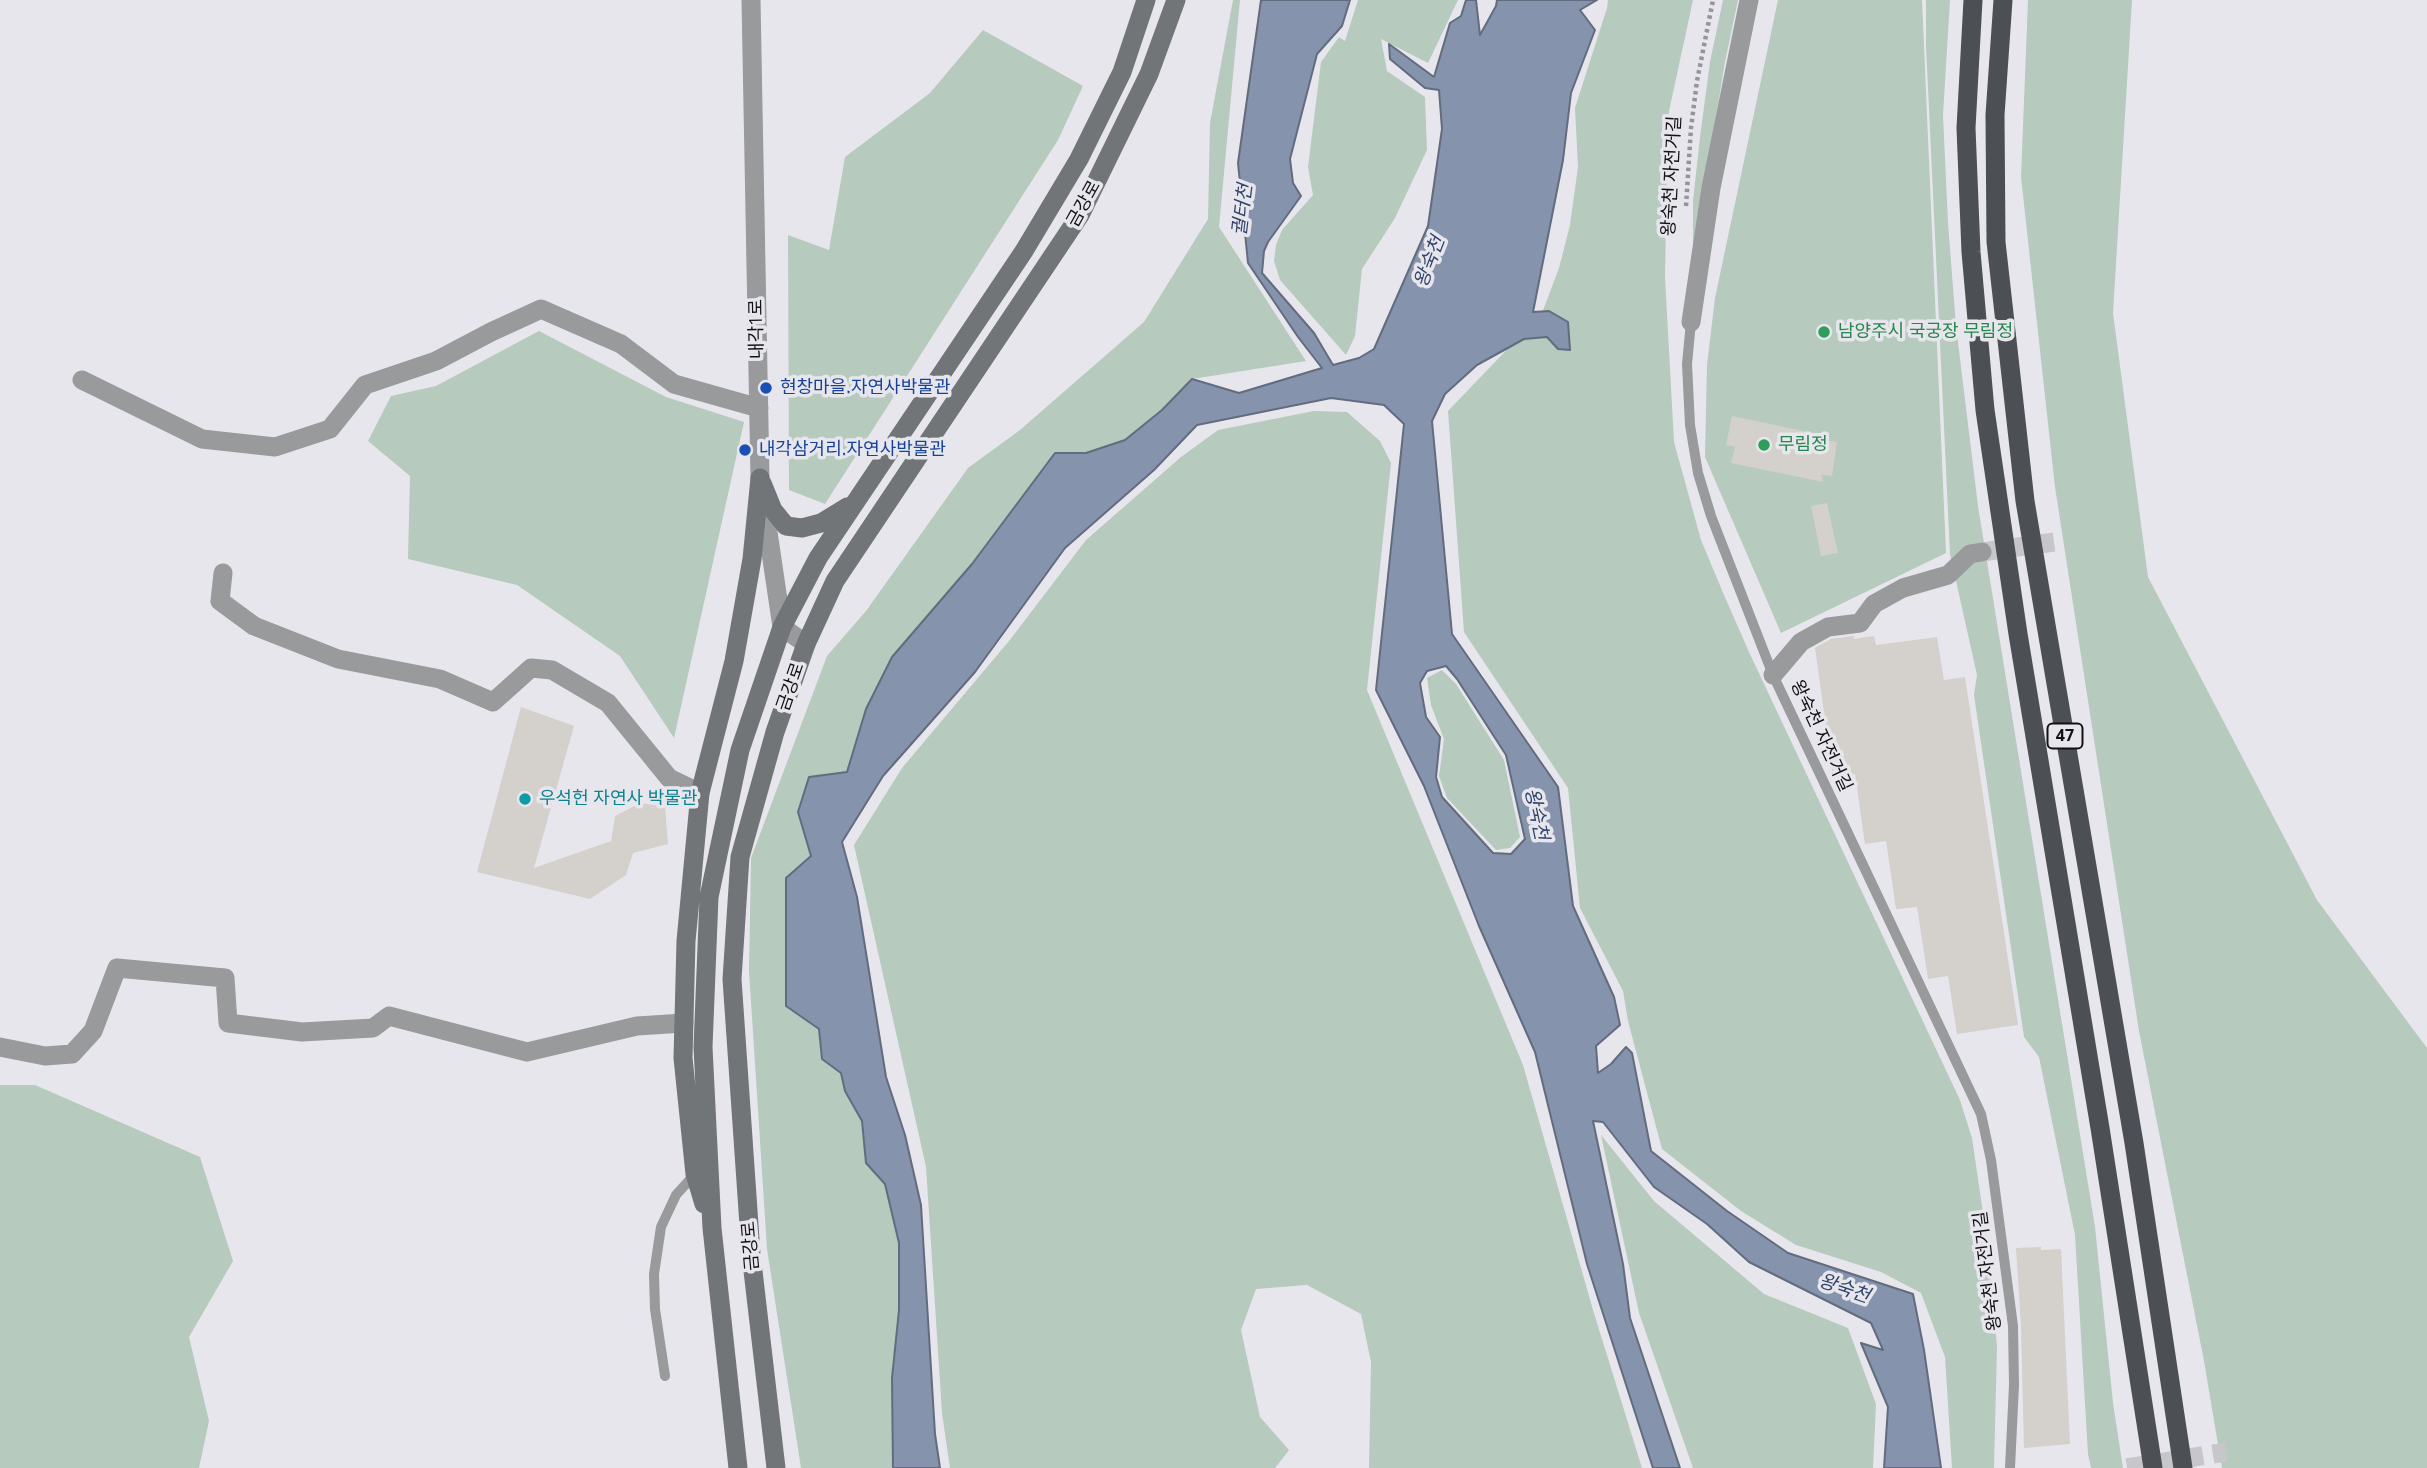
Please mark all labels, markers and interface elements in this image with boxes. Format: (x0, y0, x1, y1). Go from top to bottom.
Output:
street label: 왕숙천 자전거길 (1658, 115, 1686, 237)
street label: 금강로 (1063, 177, 1105, 231)
water label: 궐터천 (1228, 183, 1258, 237)
water label: 왕숙천 (1410, 233, 1450, 291)
street label: 내각1로 (746, 299, 768, 359)
place label: 남양주시 국궁장 무림정 (1838, 321, 2013, 343)
marker: 남양주시 국궁장 무림정 (1816, 324, 1832, 340)
place label: 현창마을.자연사박물관 (780, 377, 950, 399)
marker: 현창마을.자연사박물관 (758, 380, 774, 396)
place label: 무림정 (1778, 434, 1828, 456)
marker: 무림정 (1756, 437, 1772, 453)
place label: 내각삼거리.자연사박물관 (759, 439, 946, 461)
marker: 내각삼거리.자연사박물관 (737, 442, 753, 458)
street label: 금강로 (773, 660, 809, 714)
street label: 왕숙천 자전거길 (1786, 677, 1856, 795)
road number: 47 (2048, 723, 2082, 748)
water label: 왕숙천 (1519, 786, 1553, 842)
place label: 우석헌 자연사 박물관 (539, 788, 697, 810)
marker: 우석헌 자연사 박물관 (517, 791, 533, 807)
street label: 왕숙천 자전거길 (1970, 1210, 2006, 1332)
street label: 금강로 (738, 1220, 764, 1272)
water label: 왕숙천 (1815, 1270, 1873, 1308)

